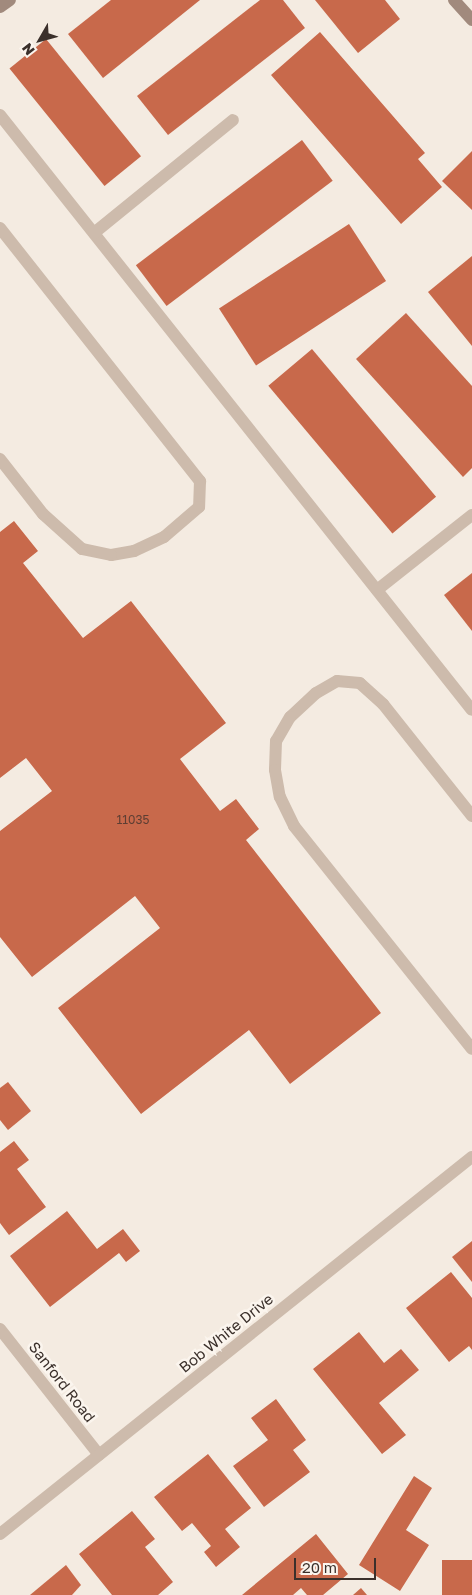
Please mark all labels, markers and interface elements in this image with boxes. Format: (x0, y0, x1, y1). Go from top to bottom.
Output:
north arrow (15, 15, 65, 65)
text: N (18, 40, 38, 59)
house number: 11035 (116, 813, 150, 827)
street label: Bob White Drive (176, 1290, 276, 1376)
street label: Sanford Road (25, 1338, 99, 1426)
scale bar (297, 1548, 380, 1580)
text: 20 m (302, 1558, 337, 1576)

